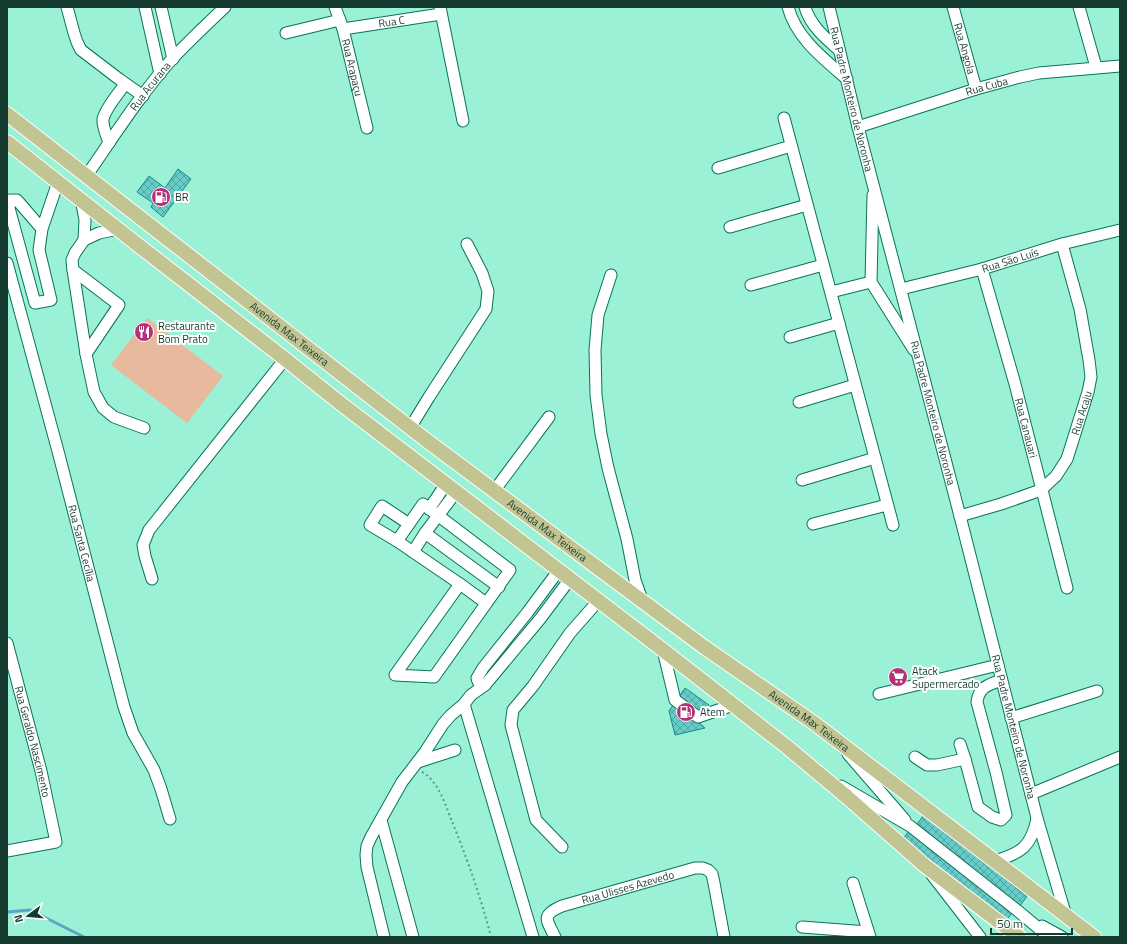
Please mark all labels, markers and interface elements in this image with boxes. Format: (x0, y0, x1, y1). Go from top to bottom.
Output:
street label: Rua C (377, 12, 406, 32)
street label: Rua Angola (950, 21, 980, 76)
street label: Rua Padre Monteiro de Noronha (826, 25, 877, 174)
street label: Rua Arapaçu (338, 37, 367, 98)
street label: Rua Acurana (126, 58, 175, 114)
street label: Rua Cuba (963, 73, 1010, 100)
fuel station icon: BR (150, 186, 172, 208)
place label: BR (175, 189, 189, 205)
street label: Rua São Luís (980, 244, 1041, 277)
street label: Avenida Max Teixeira (247, 298, 333, 370)
place label: Restaurante Bom Prato (158, 318, 216, 347)
restaurant icon: Restaurante Bom Prato (133, 321, 155, 343)
street label: Rua Padre Monteiro de Noronha (906, 339, 960, 487)
street label: Rua Acaju (1067, 389, 1096, 437)
street label: Rua Canauari (1011, 396, 1041, 460)
street label: Avenida Max Teixeira (504, 495, 591, 566)
street label: Rua Santa Cecília (64, 503, 99, 584)
street label: Rua Padre Monteiro de Noronha (988, 653, 1040, 801)
place label: Atack Supermercado (912, 663, 980, 692)
supermarket icon: Atack Supermercado (887, 666, 909, 688)
street label: Rua Geraldo Nascimento (11, 684, 54, 799)
street label: Avenida Max Teixeira (766, 686, 853, 756)
fuel station icon: Atem (675, 701, 697, 723)
place label: Atem (700, 704, 725, 720)
street label: Rua Ulisses Azevedo (580, 866, 676, 908)
north arrow (8, 896, 48, 936)
scale bar (991, 910, 1072, 936)
text: N (10, 913, 27, 925)
text: 50 m (997, 914, 1023, 933)

